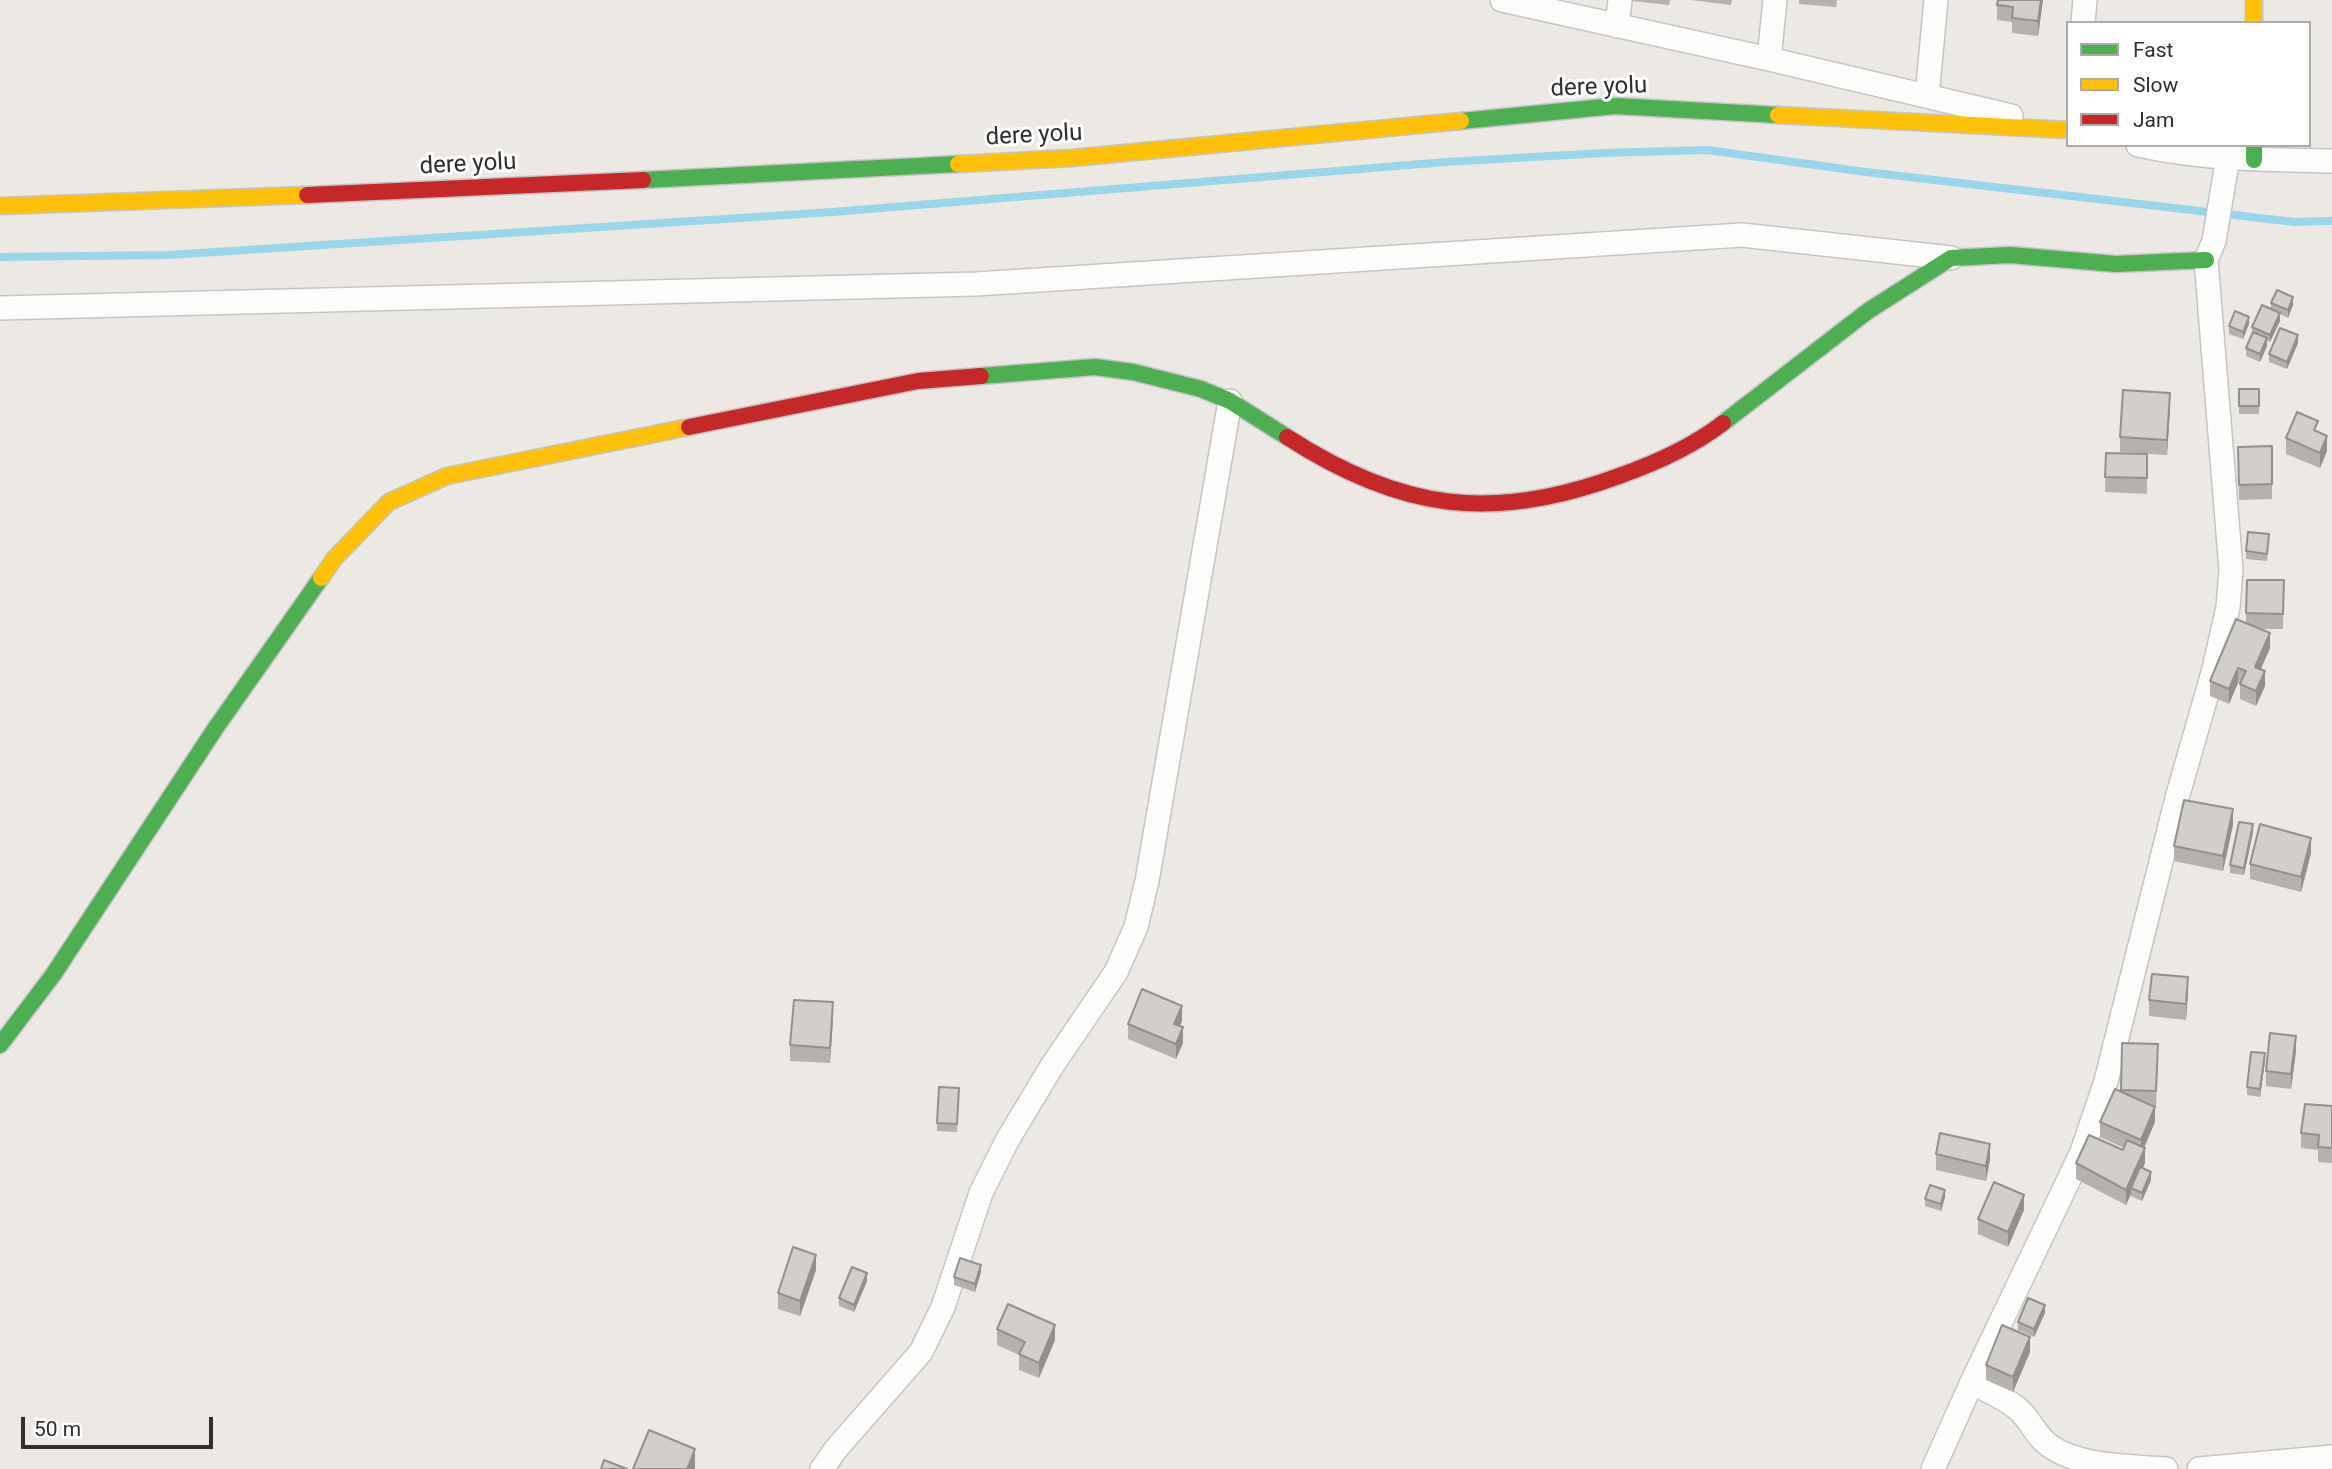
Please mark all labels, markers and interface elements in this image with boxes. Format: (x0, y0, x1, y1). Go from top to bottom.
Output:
legend (2066, 21, 2311, 147)
text: Fast (2133, 38, 2173, 62)
street label: dere yolu (1550, 72, 1648, 104)
text: Slow (2133, 73, 2178, 97)
text: Jam (2133, 108, 2174, 132)
street label: dere yolu (985, 119, 1083, 153)
street label: dere yolu (419, 148, 517, 182)
scale bar (24, 1402, 217, 1446)
text: 50 m (34, 1417, 81, 1441)

